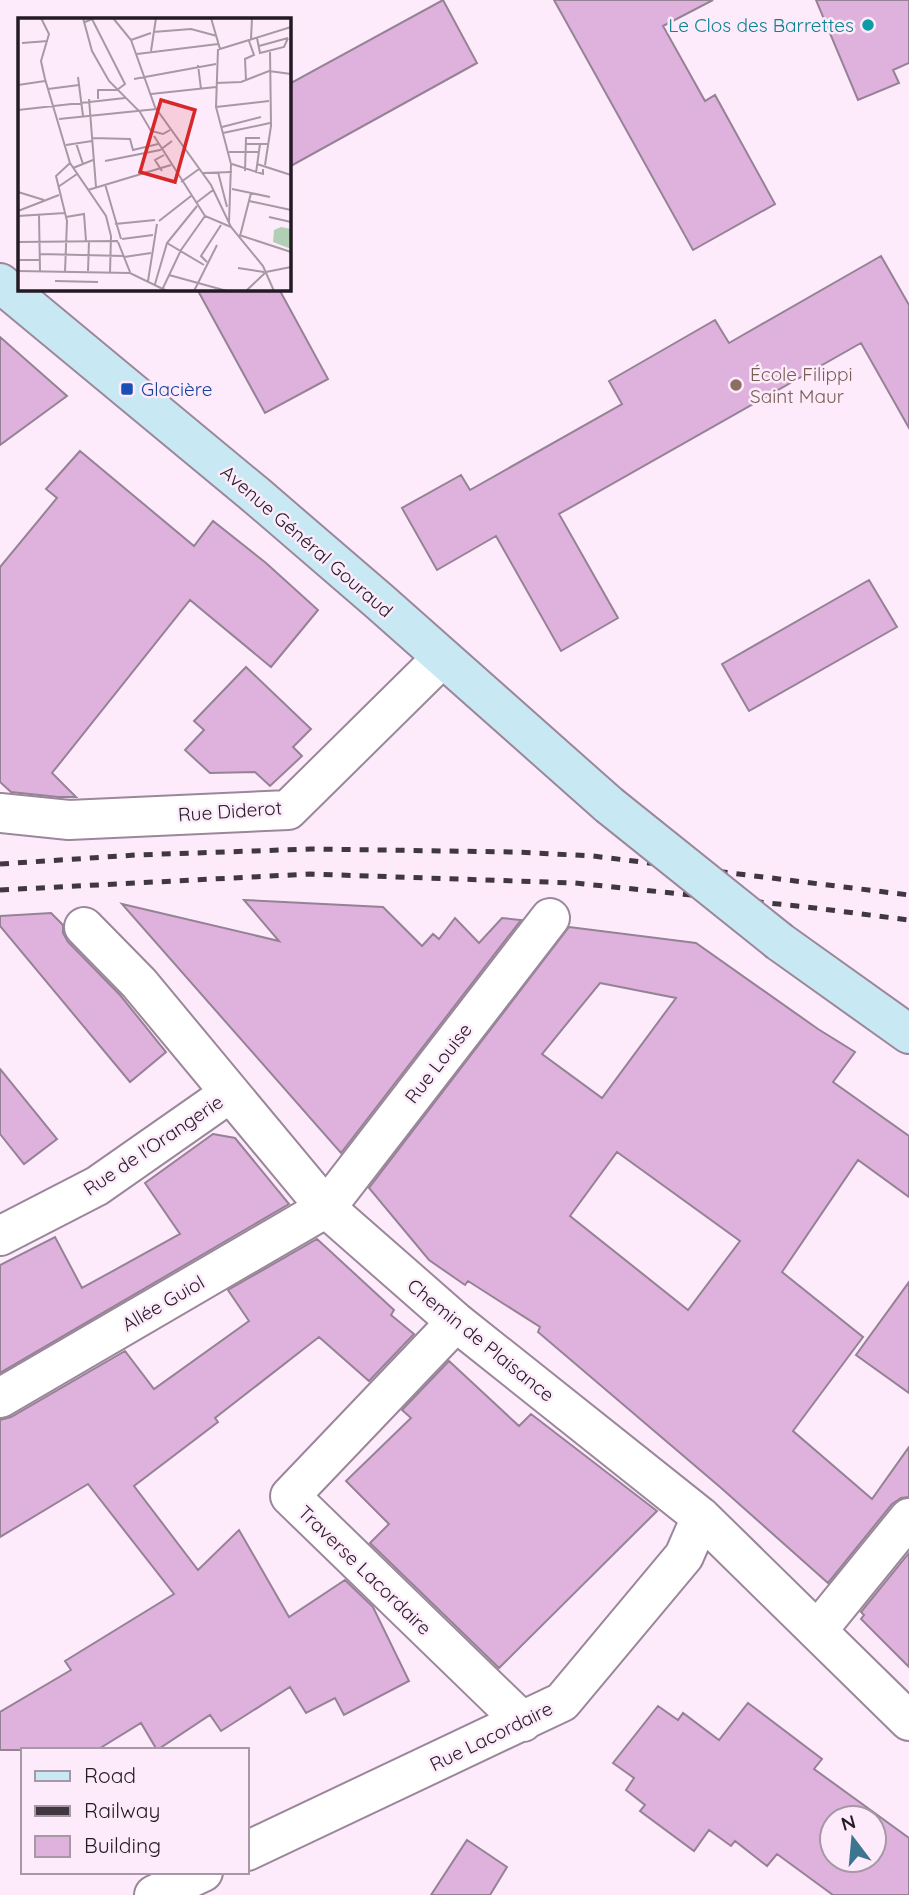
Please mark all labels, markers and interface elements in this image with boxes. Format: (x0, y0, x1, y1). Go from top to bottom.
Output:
place label: Le Clos des Barrettes (668, 13, 854, 37)
marker: Le Clos des Barrettes (860, 17, 876, 33)
inset map (18, 18, 290, 290)
place label: École Filippi Saint Maur (750, 362, 853, 408)
place label: Glacière (141, 377, 212, 401)
marker: École Filippi Saint Maur (728, 377, 744, 393)
marker: Glacière (119, 381, 135, 397)
street label: Avenue Général Gouraud (216, 460, 398, 622)
street label: Rue Diderot (177, 795, 283, 827)
street label: Rue Louise (399, 1018, 477, 1108)
street label: Rue de l'Orangerie (79, 1089, 227, 1201)
street label: Allée Guiol (117, 1270, 209, 1336)
street label: Chemin de Plaisance (403, 1273, 559, 1407)
street label: Traverse Lacordaire (293, 1500, 437, 1640)
street label: Rue Lacordaire (426, 1696, 556, 1776)
legend (21, 1748, 248, 1874)
text: Road (84, 1762, 136, 1788)
text: Railway (84, 1797, 160, 1823)
north arrow (818, 1804, 888, 1874)
text: N (838, 1809, 858, 1836)
text: Building (84, 1832, 161, 1858)

